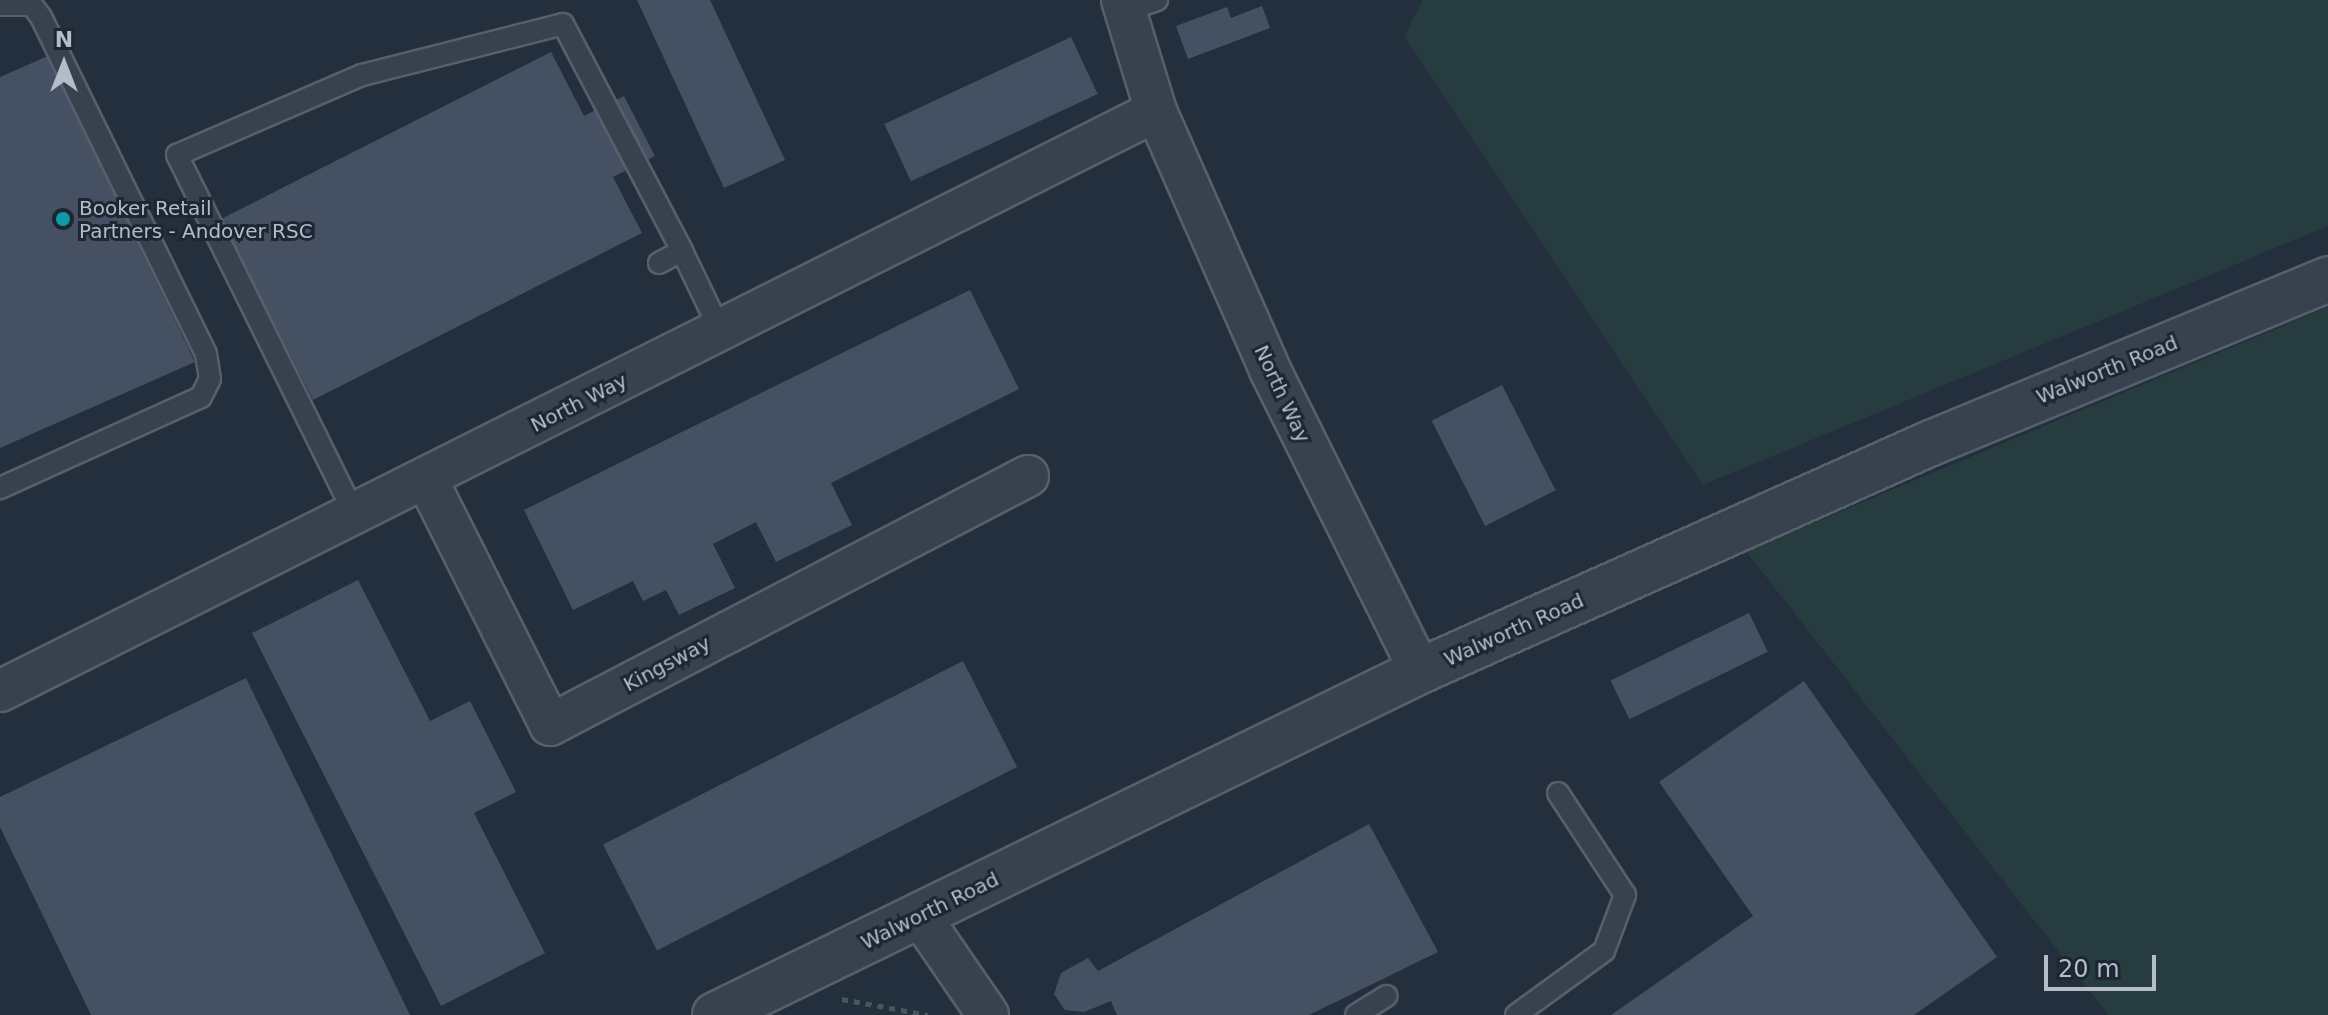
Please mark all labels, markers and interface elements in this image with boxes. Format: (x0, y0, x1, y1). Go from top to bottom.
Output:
north arrow (24, 24, 104, 104)
text: N (55, 27, 73, 52)
place label: Booker Retail Partners - Andover RSC (79, 196, 313, 243)
marker: Booker Retail Partners - Andover RSC (54, 210, 72, 228)
street label: Walworth Road (2033, 331, 2181, 409)
street label: North Way (1249, 341, 1315, 447)
street label: North Way (527, 369, 631, 437)
street label: Walworth Road (1441, 588, 1587, 672)
street label: Kingsway (619, 631, 715, 697)
street label: Walworth Road (857, 867, 1003, 955)
scale bar (2048, 939, 2160, 989)
text: 20 m (2058, 955, 2120, 983)

